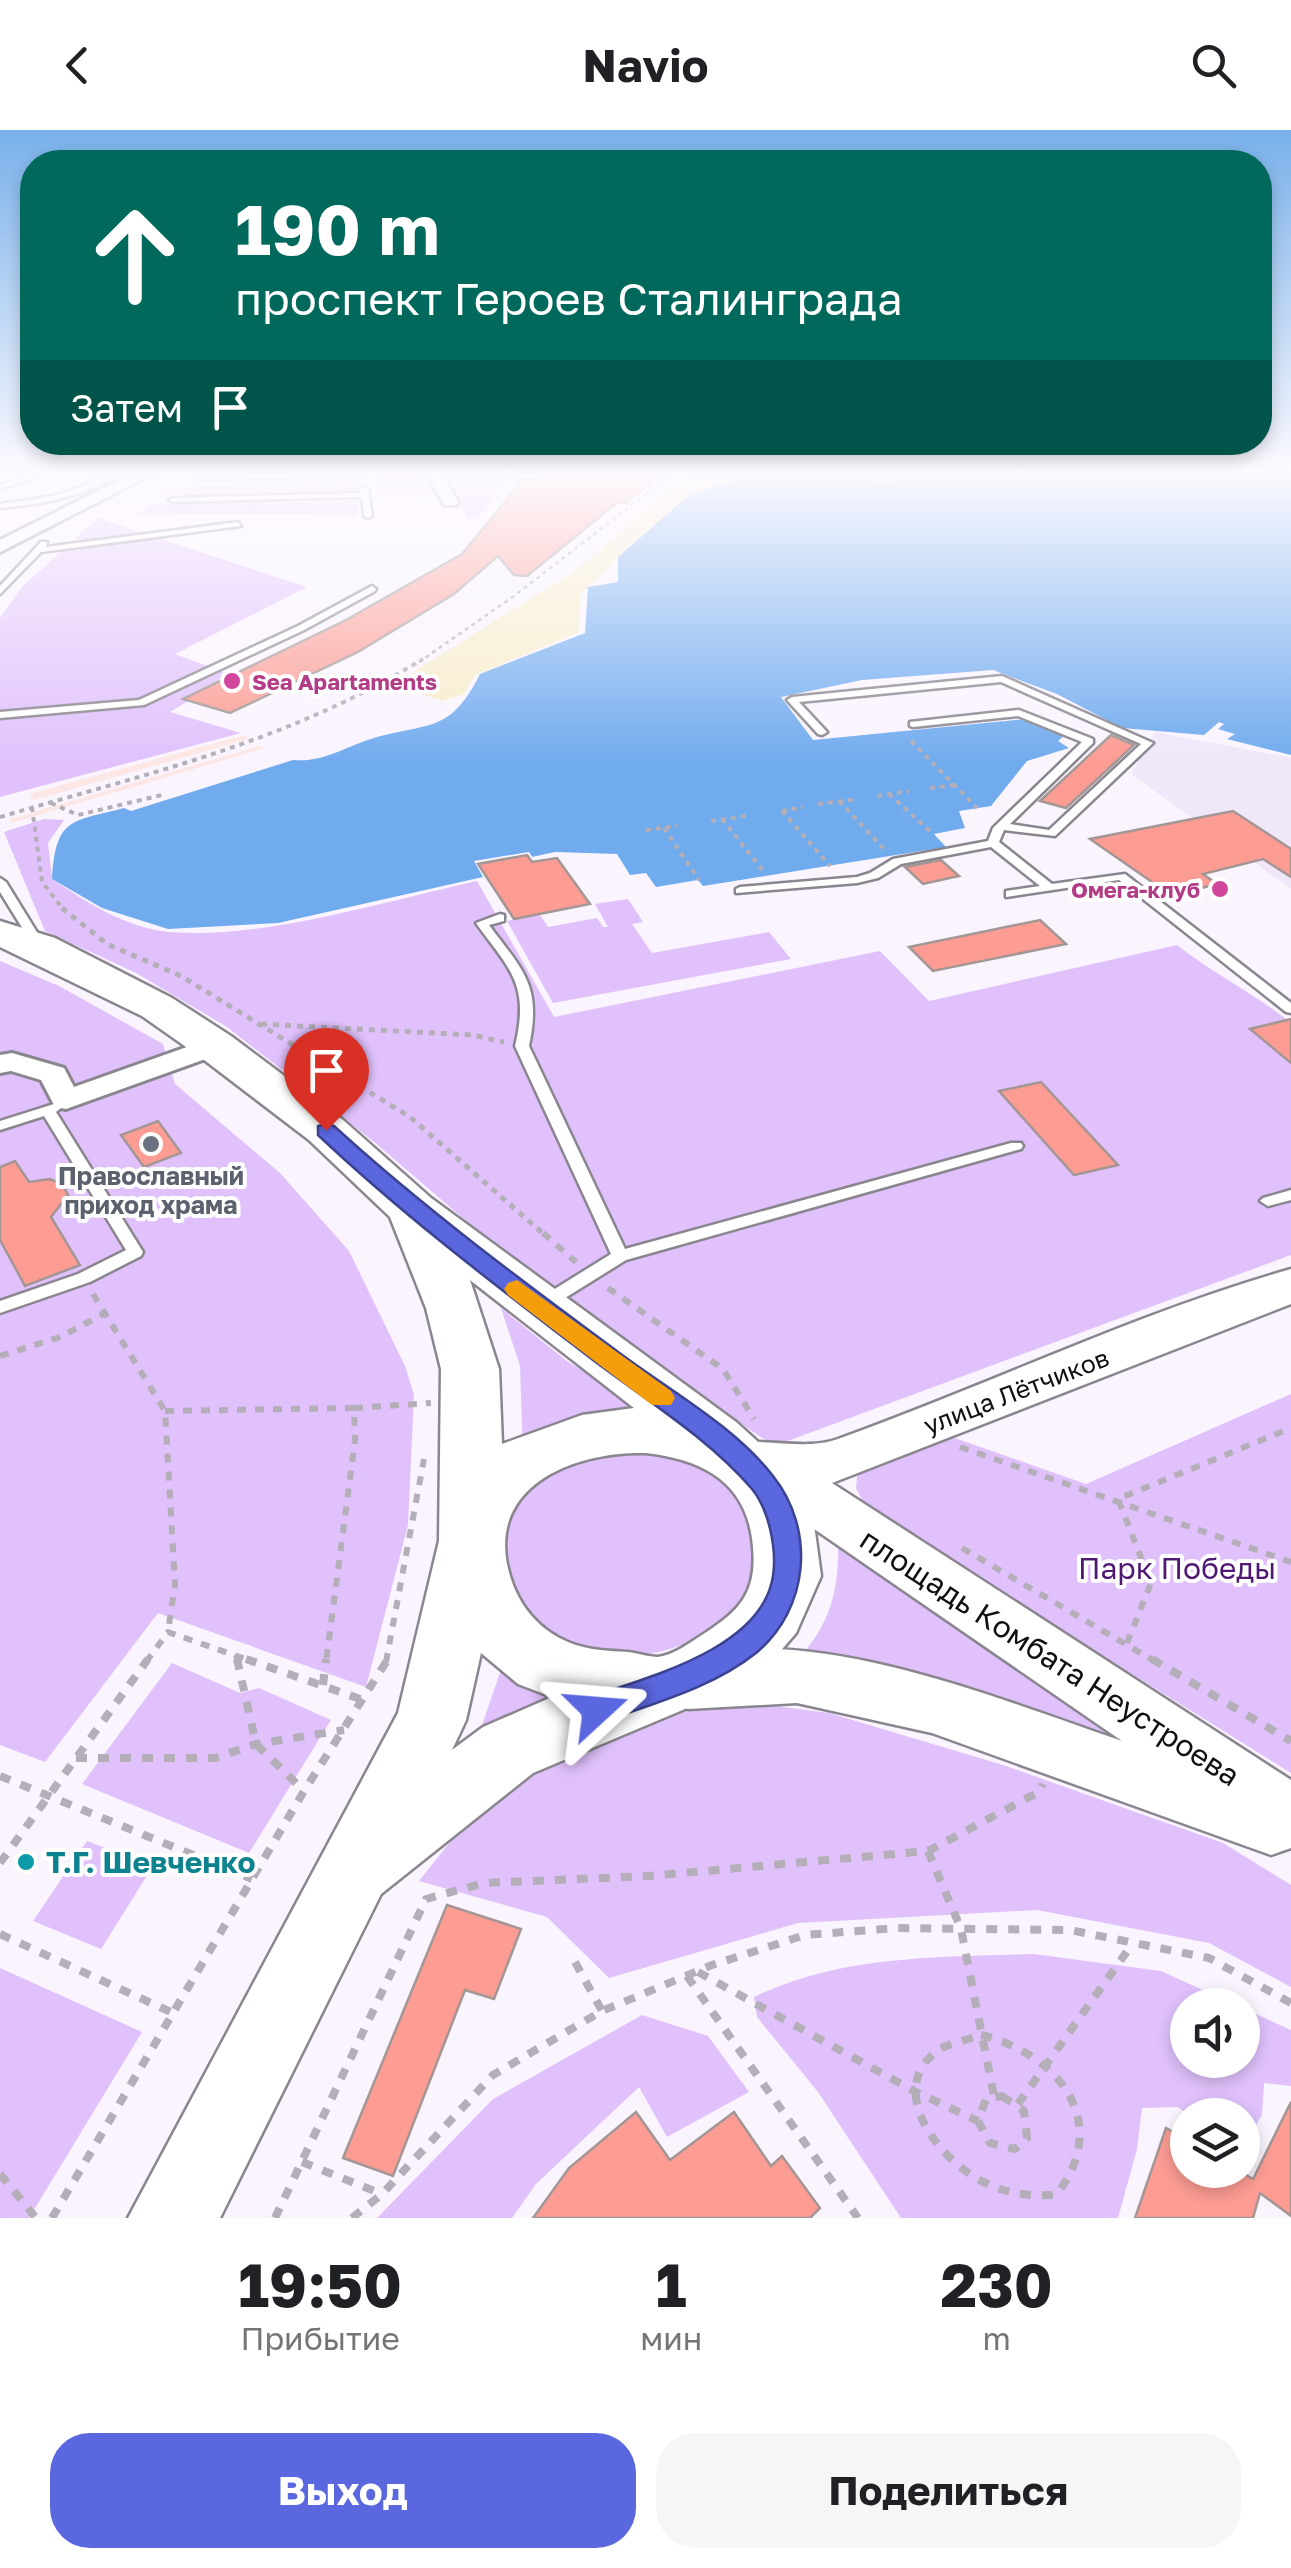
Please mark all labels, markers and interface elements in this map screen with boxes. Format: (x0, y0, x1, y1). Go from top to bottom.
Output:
icon: back (50, 38, 105, 93)
text: Navio (583, 38, 708, 92)
icon: search (1186, 38, 1241, 93)
text: 190 m (235, 186, 440, 270)
icon: ahead (70, 190, 200, 320)
text: проспект Героев Сталинграда (235, 271, 903, 325)
icon: arrive (203, 380, 258, 435)
text: Затем (70, 385, 183, 430)
place label: Sea Apartaments (252, 668, 437, 695)
marker: Sea Apartaments (221, 670, 243, 692)
place label: Омега-клуб (1071, 876, 1200, 903)
marker: Омега-клуб (1209, 878, 1231, 900)
pin (284, 1028, 369, 1131)
icon: arrive (299, 1043, 354, 1098)
marker: Православный приход храма (140, 1133, 162, 1155)
place label: Православный приход храма (58, 1160, 244, 1220)
street label: улица Лётчиков (919, 1341, 1113, 1441)
street label: площадь Комбата Неустроева (854, 1521, 1246, 1793)
park label: Парк Победы (1078, 1550, 1276, 1586)
position arrow (545, 1658, 649, 1762)
place label: Т.Г. Шевченко (46, 1844, 256, 1880)
marker: Т.Г. Шевченко (15, 1851, 37, 1873)
map controls (1170, 1988, 1260, 2188)
button: sound (1170, 1988, 1260, 2078)
button: layers (1170, 2098, 1260, 2188)
text: 19:50 (238, 2248, 402, 2320)
text: 1 (656, 2248, 687, 2320)
text: 230 (941, 2248, 1053, 2320)
text: Прибытие (240, 2319, 400, 2357)
text: мин (640, 2319, 702, 2357)
text: m (983, 2319, 1011, 2357)
button: Выход (50, 2433, 636, 2548)
button: Поделиться (656, 2433, 1241, 2548)

